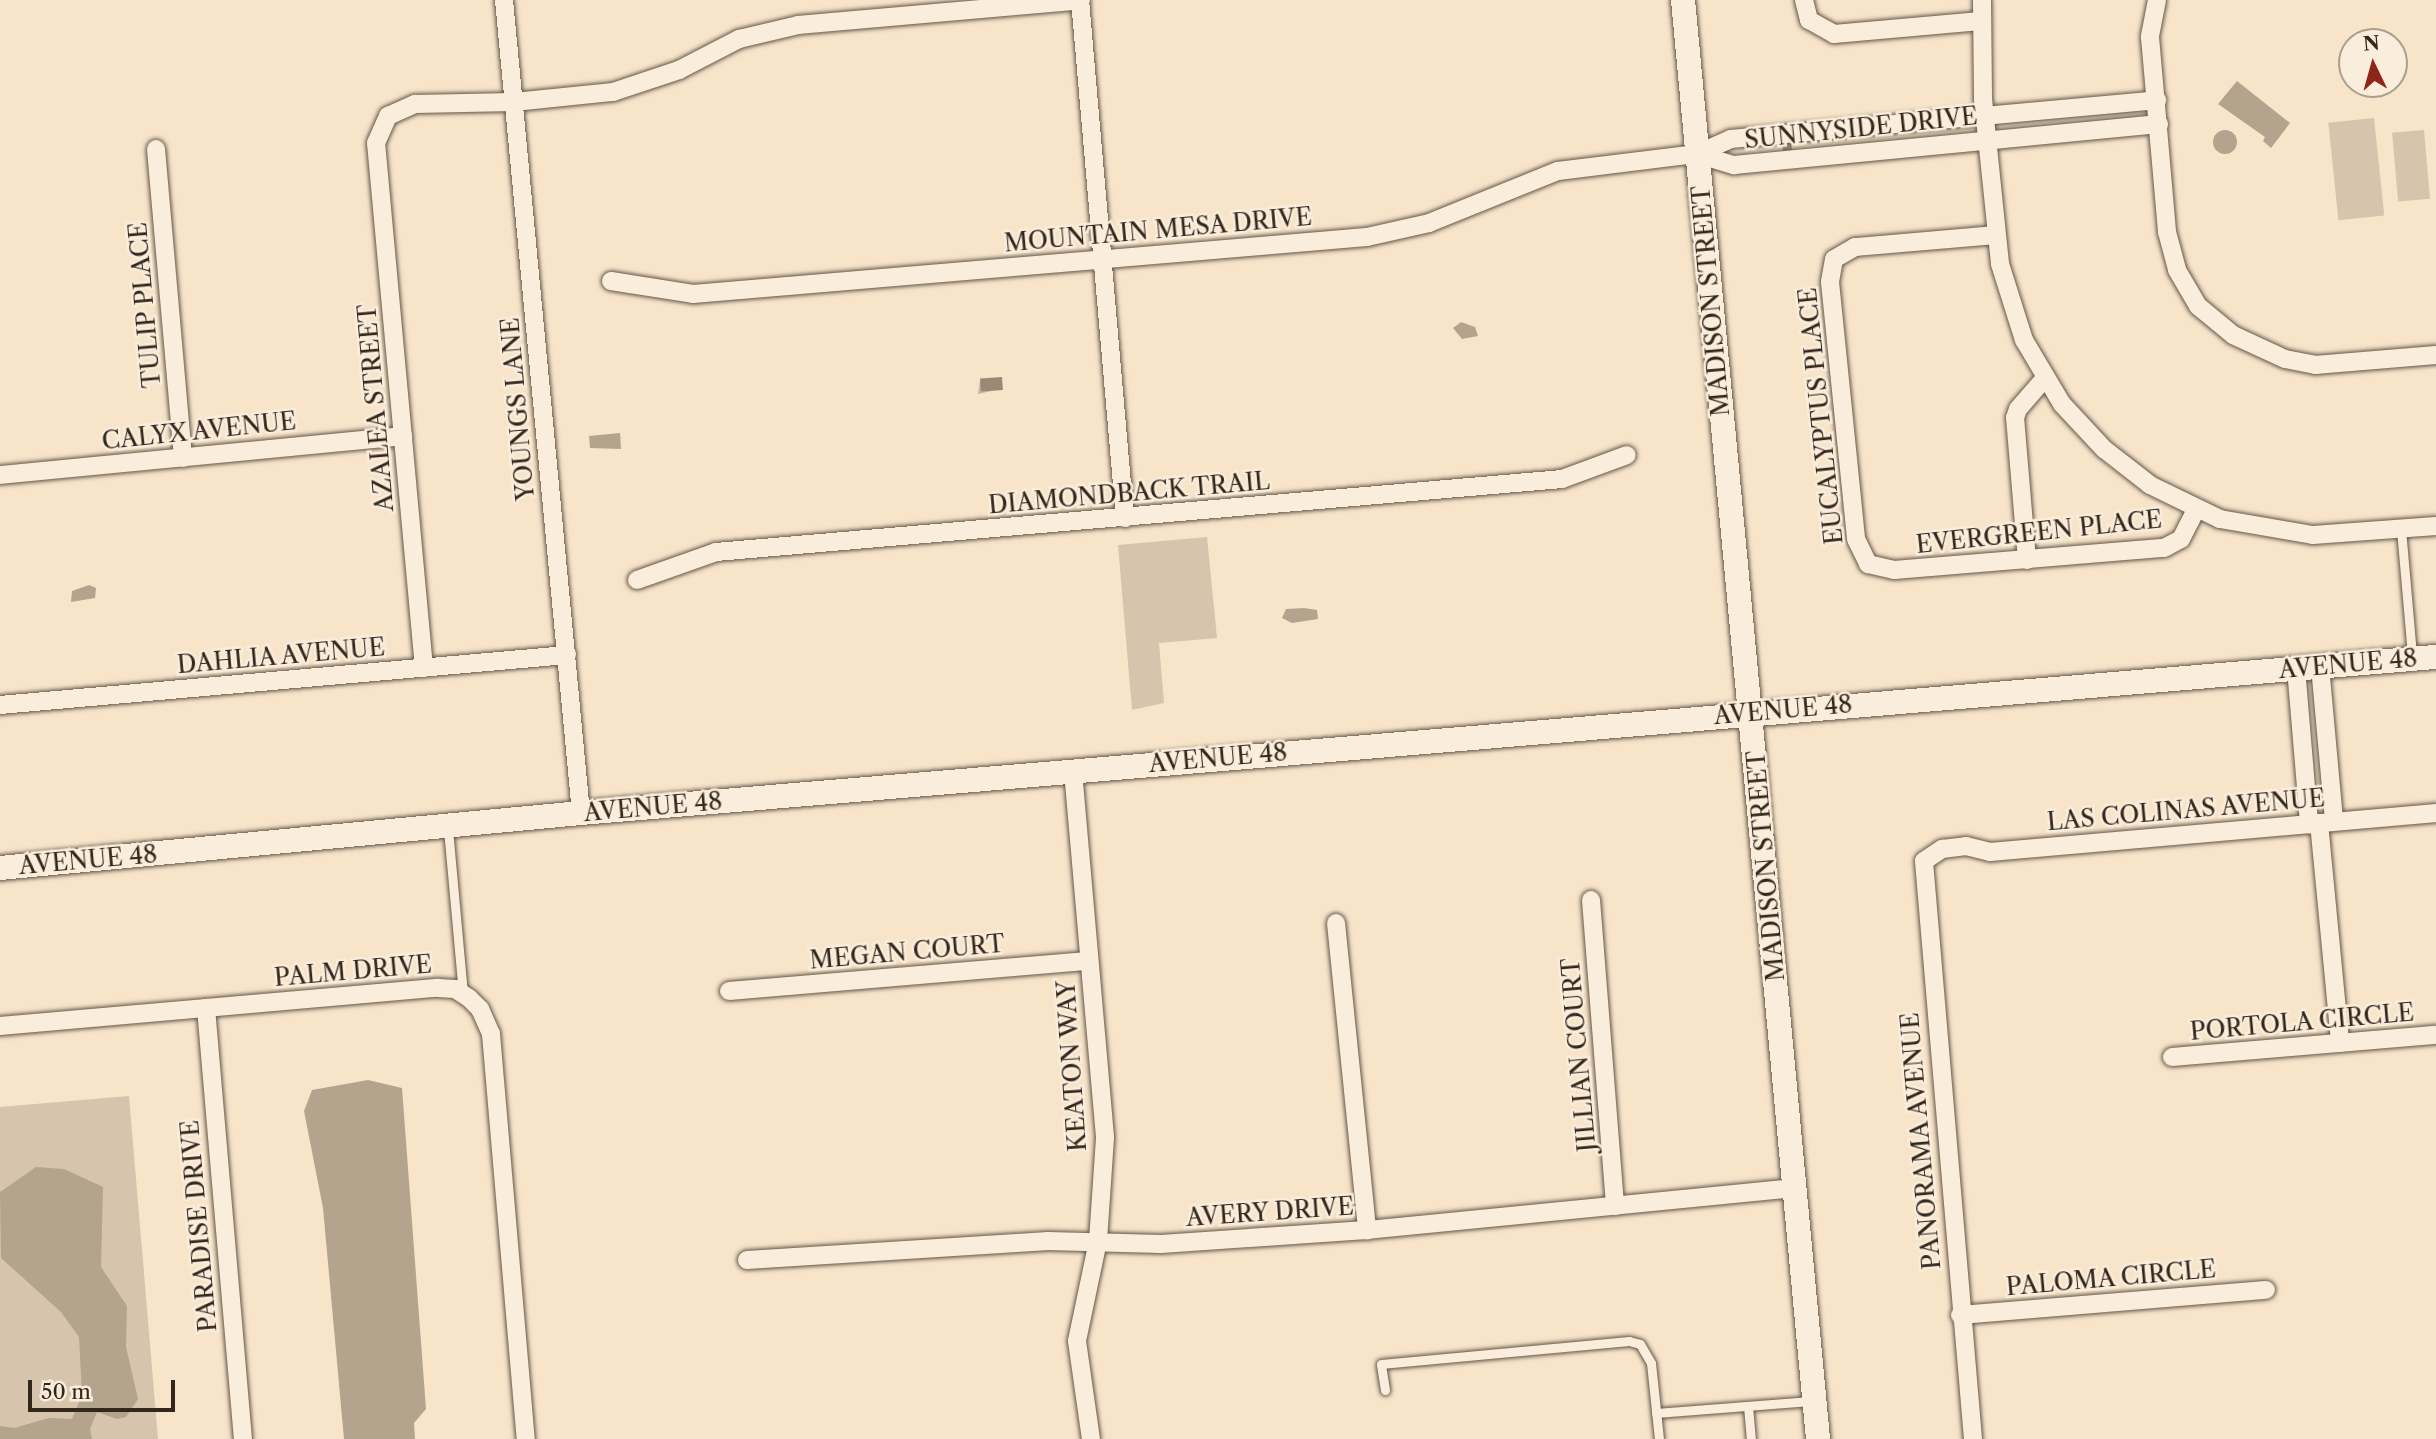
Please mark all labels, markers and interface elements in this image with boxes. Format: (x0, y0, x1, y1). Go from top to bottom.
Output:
north arrow (2338, 28, 2408, 98)
text: N (2362, 31, 2381, 56)
street label: SUNNYSIDE DRIVE (1743, 101, 1979, 155)
street label: MADISON STREET (1687, 184, 1735, 418)
street label: MOUNTAIN MESA DRIVE (1002, 202, 1314, 258)
street label: TULIP PLACE (123, 221, 167, 389)
street label: EUCALYPTUS PLACE (1793, 286, 1849, 546)
street label: AZALEA STREET (353, 303, 399, 513)
street label: YOUNGS LANE (496, 316, 540, 502)
street label: CALYX AVENUE (100, 406, 298, 456)
street label: DIAMONDBACK TRAIL (986, 466, 1272, 520)
street label: EVERGREEN PLACE (1914, 505, 2164, 559)
street label: DAHLIA AVENUE (175, 632, 387, 680)
street label: AVENUE 48 (2277, 644, 2419, 684)
street label: AVENUE 48 (1712, 690, 1854, 730)
street label: AVENUE 48 (1147, 738, 1289, 778)
street label: MADISON STREET (1742, 749, 1790, 983)
street label: LAS COLINAS AVENUE (2045, 783, 2327, 837)
street label: AVENUE 48 (582, 787, 724, 827)
street label: AVENUE 48 (17, 840, 159, 880)
street label: MEGAN COURT (808, 929, 1006, 975)
street label: PALM DRIVE (273, 950, 433, 992)
street label: JILLIAN COURT (1556, 957, 1602, 1153)
street label: KEATON WAY (1052, 979, 1092, 1153)
street label: PORTOLA CIRCLE (2188, 998, 2416, 1046)
street label: PANORAMA AVENUE (1895, 1010, 1947, 1272)
street label: PARADISE DRIVE (175, 1119, 223, 1333)
street label: AVERY DRIVE (1185, 1192, 1355, 1232)
street label: PALOMA CIRCLE (2004, 1254, 2218, 1302)
scale bar (32, 1366, 178, 1410)
text: 50 m (41, 1379, 91, 1404)

